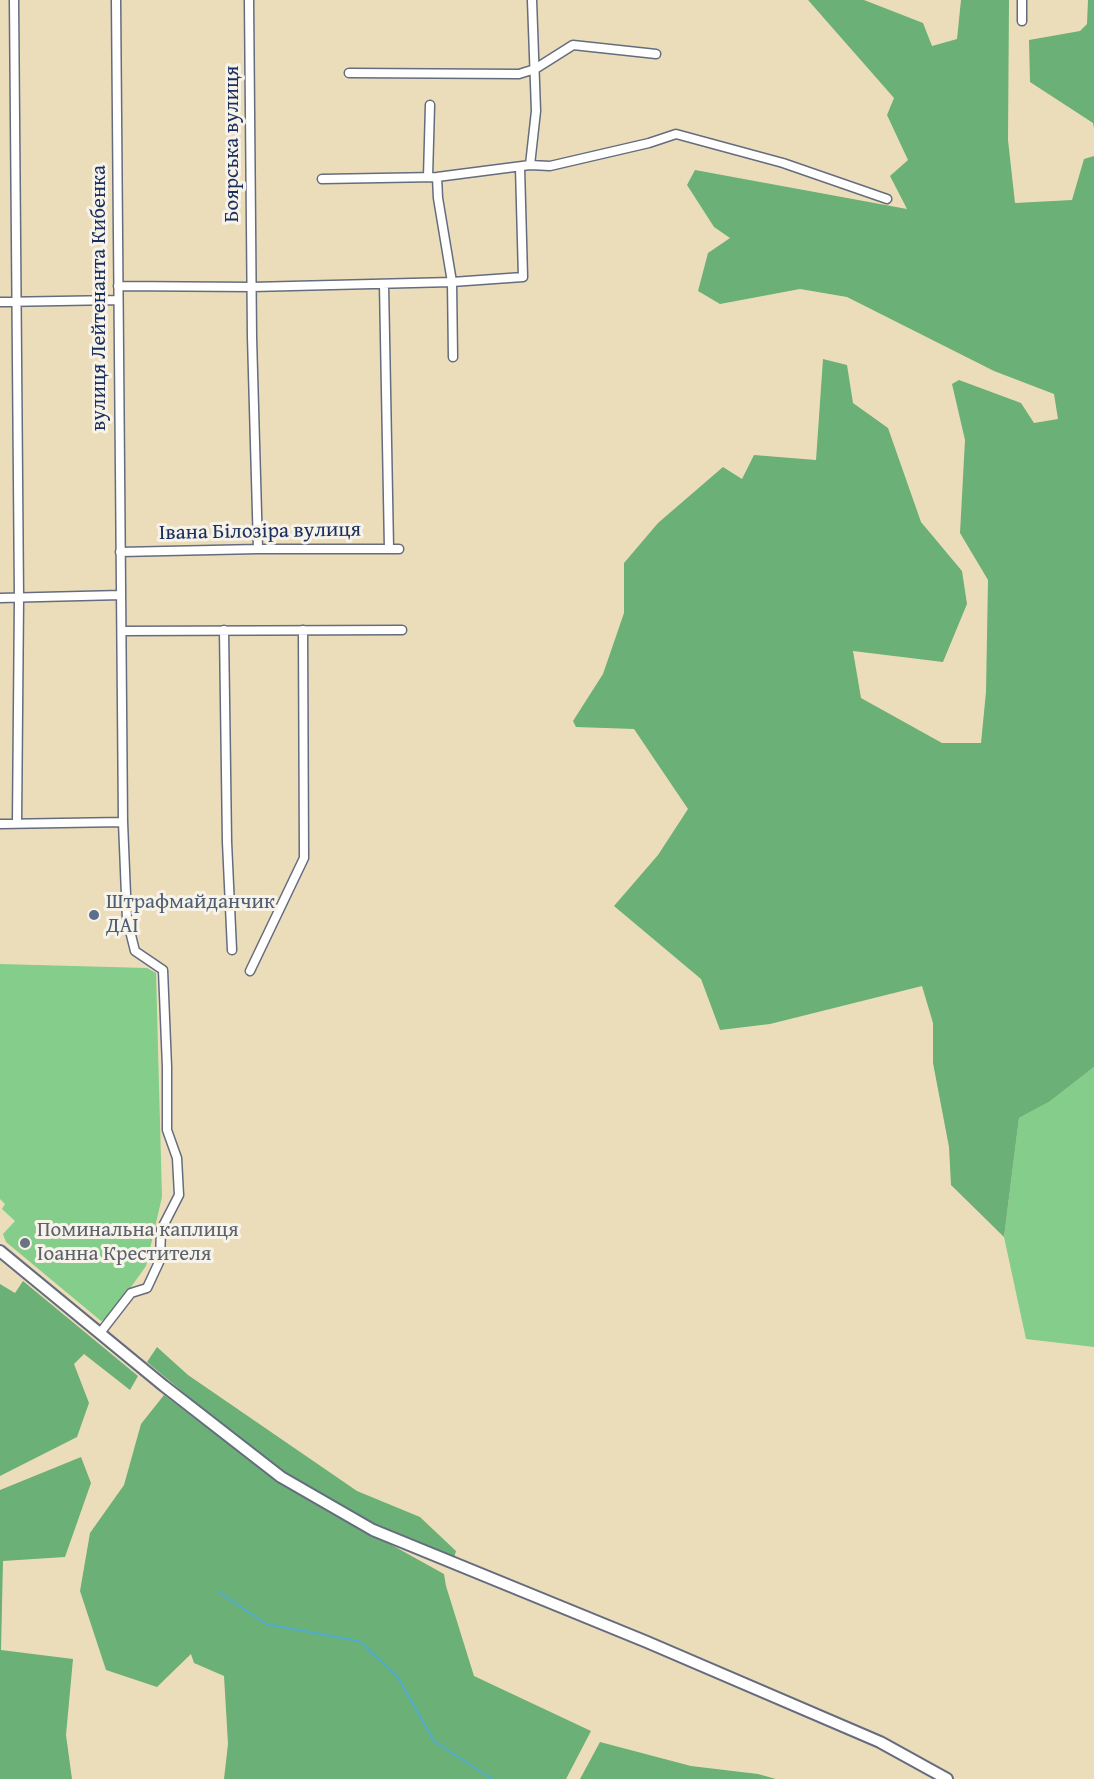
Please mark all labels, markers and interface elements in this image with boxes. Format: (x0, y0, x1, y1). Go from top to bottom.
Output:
street label: Боярська вулиця (220, 66, 246, 222)
street label: вулиця Лейтенанта Кибенка (87, 165, 113, 431)
street label: Івана Білозіра вулиця (159, 518, 361, 546)
place label: Штрафмайданчик ДАІ (106, 890, 275, 940)
marker: Штрафмайданчик ДАІ (87, 908, 101, 922)
place label: Поминальна каплиця Іоанна Крестителя (37, 1218, 239, 1268)
marker: Поминальна каплиця Іоанна Крестителя (18, 1236, 32, 1250)

